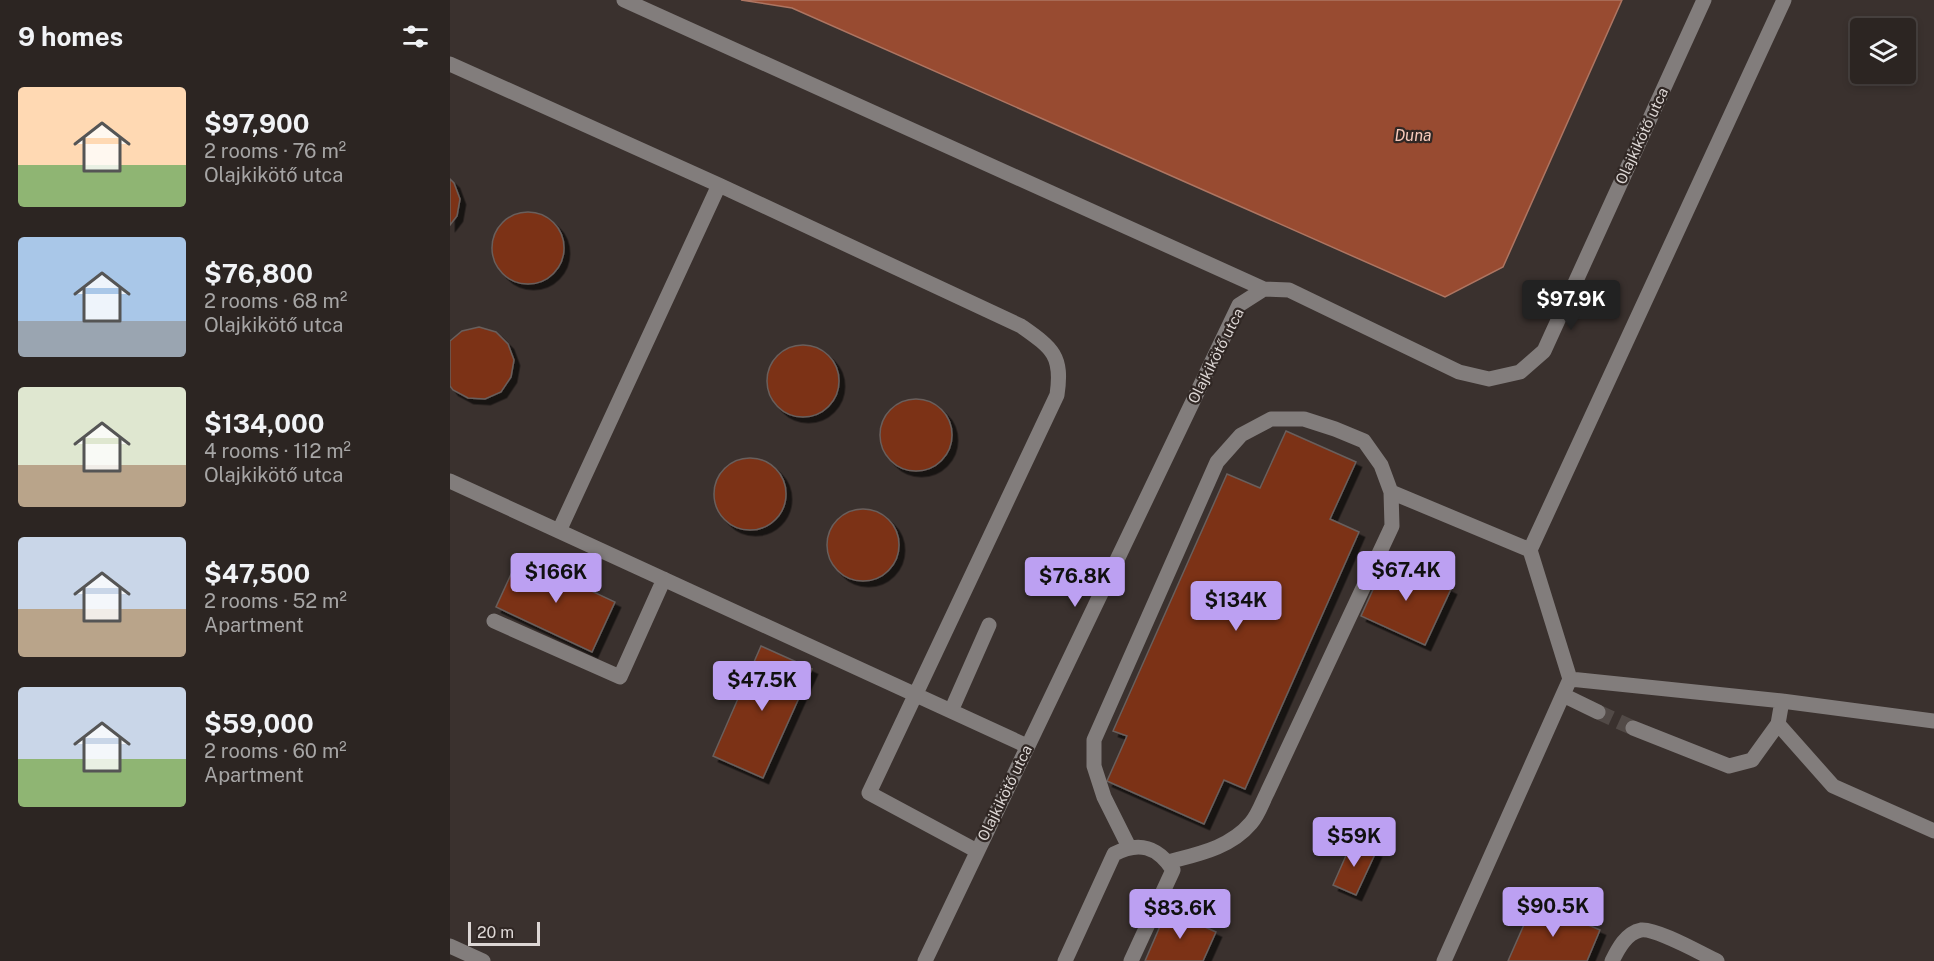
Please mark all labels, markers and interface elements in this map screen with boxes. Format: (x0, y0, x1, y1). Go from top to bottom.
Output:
map controls (1850, 18, 1916, 84)
button: layers (1850, 18, 1916, 84)
icon: filters (399, 20, 432, 53)
text: 9 homes (18, 21, 123, 52)
street label: Olajkikötő utca (1612, 85, 1671, 187)
text: $97,900 (204, 108, 309, 139)
icon: home (66, 111, 138, 183)
water label: Duna (1394, 126, 1432, 145)
text: 2 rooms · 76 m² (204, 139, 346, 163)
text: Olajkikötő utca (204, 163, 343, 187)
text: $76,800 (204, 258, 313, 289)
icon: home (66, 261, 138, 333)
pin: $97.9K (1522, 280, 1620, 331)
text: $97.9K (1536, 287, 1606, 311)
text: 2 rooms · 68 m² (204, 289, 347, 313)
street label: Olajkikötő utca (1184, 305, 1247, 406)
text: Olajkikötő utca (204, 313, 343, 337)
text: $134,000 (204, 408, 324, 439)
icon: home (66, 411, 138, 483)
text: 4 rooms · 112 m² (204, 439, 351, 463)
text: Olajkikötő utca (204, 463, 343, 487)
pin: $67.4K (1357, 551, 1455, 602)
pin: $166K (514, 553, 598, 604)
pin: $76.8K (1026, 557, 1124, 608)
text: $47,500 (204, 558, 310, 589)
text: $67.4K (1371, 558, 1441, 582)
text: $166K (525, 560, 587, 584)
icon: home (66, 561, 138, 633)
text: $76.8K (1039, 564, 1111, 588)
pin: $134K (1194, 581, 1278, 632)
text: $134K (1205, 588, 1267, 612)
text: 2 rooms · 52 m² (204, 589, 347, 613)
text: Apartment (204, 613, 304, 637)
pin: $47.5K (713, 661, 811, 712)
text: $47.5K (727, 668, 797, 692)
text: $59,000 (204, 708, 314, 739)
icon: home (66, 711, 138, 783)
text: 2 rooms · 60 m² (204, 739, 347, 763)
street label: Olajkikötő utca (974, 742, 1035, 843)
text: Apartment (204, 763, 304, 787)
pin: $59K (1318, 817, 1390, 868)
text: $59K (1327, 824, 1381, 848)
pin: $90.5K (1504, 887, 1602, 938)
pin: $83.6K (1131, 889, 1229, 940)
text: $90.5K (1517, 894, 1589, 918)
text: $83.6K (1143, 896, 1217, 920)
scale bar (468, 919, 540, 946)
text: 20 m (477, 923, 514, 942)

